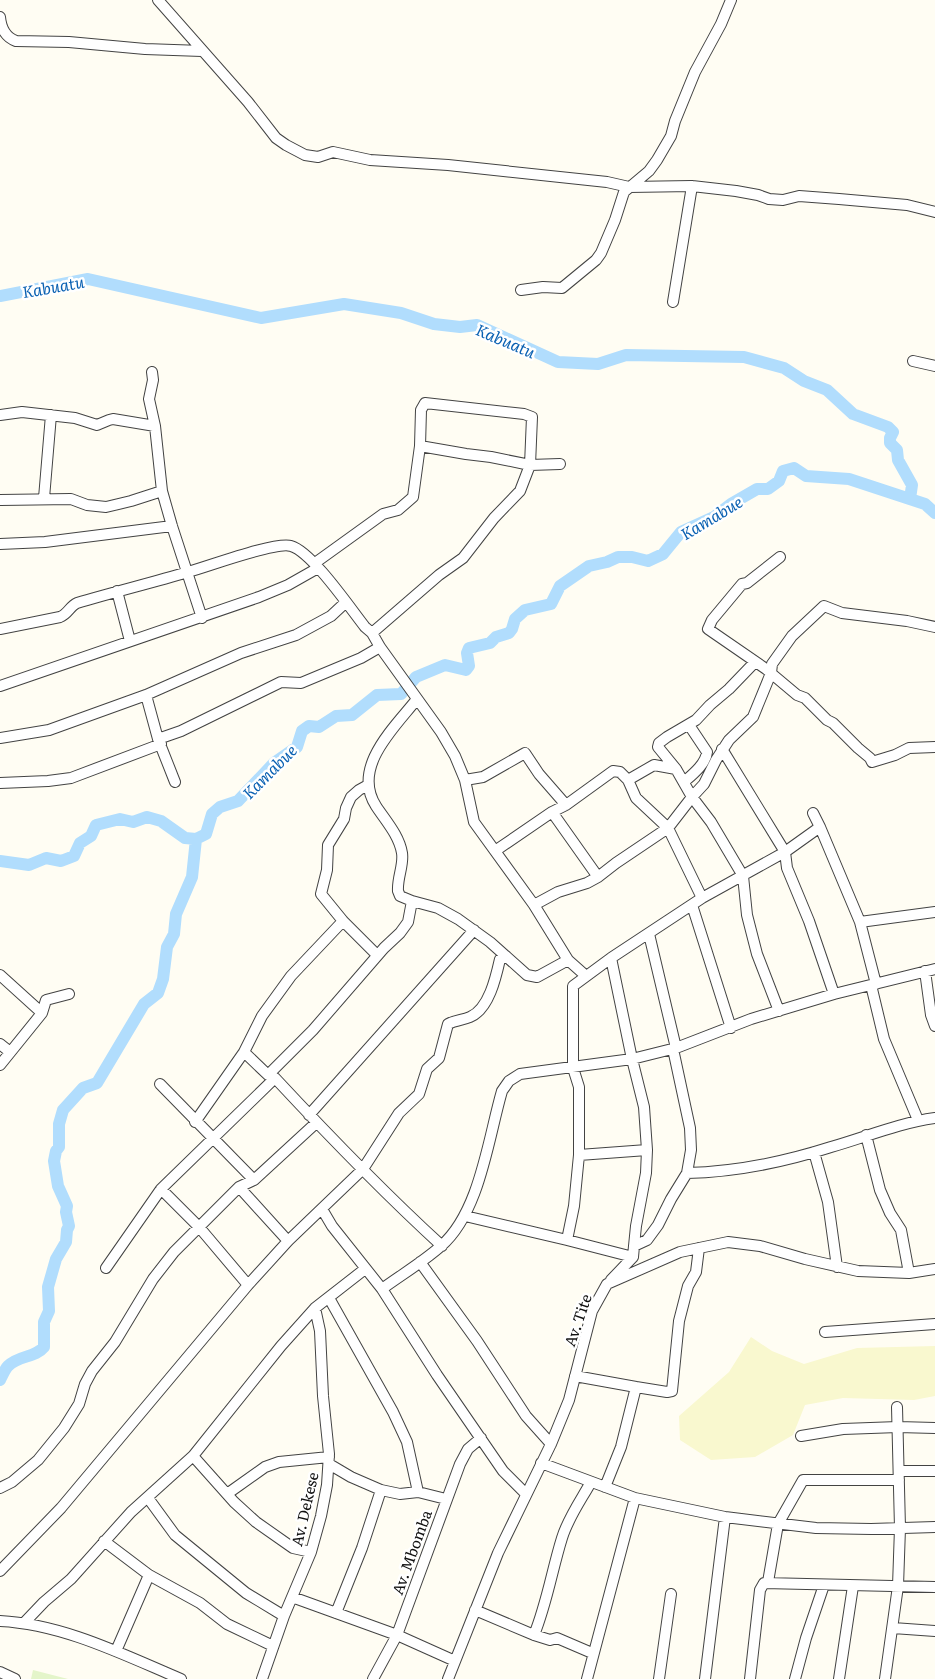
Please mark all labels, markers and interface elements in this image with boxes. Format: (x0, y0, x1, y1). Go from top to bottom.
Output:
water label: Kabuatu (20, 269, 86, 303)
water label: Kabuatu (473, 317, 540, 363)
water label: Kamabue (675, 489, 747, 545)
water label: Kamabue (236, 738, 302, 804)
street label: Av. Tite (557, 1290, 597, 1349)
street label: Av. Dekese (284, 1470, 324, 1548)
street label: Av. Mbomba (385, 1505, 437, 1598)

